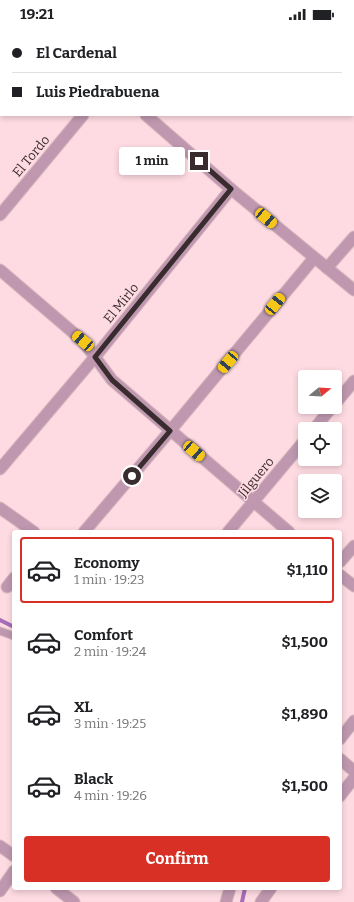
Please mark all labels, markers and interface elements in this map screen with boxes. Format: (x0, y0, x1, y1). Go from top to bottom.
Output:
text: 19:21 (20, 5, 54, 23)
text: El Cardenal (36, 44, 117, 62)
text: Luis Piedrabuena (36, 83, 159, 101)
street label: El Tordo (9, 132, 53, 180)
callout: 1 min (119, 147, 185, 175)
route end (190, 152, 208, 170)
text: 1 min (136, 153, 168, 168)
car (253, 206, 279, 230)
street label: El Mirlo (101, 280, 141, 326)
car (263, 291, 287, 317)
car (70, 329, 96, 353)
car (216, 349, 240, 375)
north arrow (298, 370, 342, 414)
map controls (298, 370, 342, 518)
button: locate (298, 422, 342, 466)
car (181, 439, 207, 463)
street label: Jilguero (234, 454, 277, 501)
route start (123, 467, 141, 485)
button: layers (298, 474, 342, 518)
icon: car (26, 552, 62, 588)
text: Economy (74, 554, 140, 572)
text: $1,110 (287, 561, 328, 579)
text: 1 min · 19:23 (74, 572, 144, 587)
icon: car (26, 624, 62, 660)
text: Comfort (74, 626, 133, 644)
text: $1,500 (281, 633, 328, 651)
text: 2 min · 19:24 (74, 644, 146, 659)
icon: car (26, 696, 62, 732)
text: XL (74, 698, 93, 716)
text: $1,890 (281, 705, 328, 723)
text: 3 min · 19:25 (74, 716, 146, 731)
icon: car (26, 768, 62, 804)
text: Black (74, 770, 113, 788)
text: $1,500 (281, 777, 328, 795)
text: 4 min · 19:26 (74, 788, 147, 803)
button: Confirm (24, 836, 330, 882)

